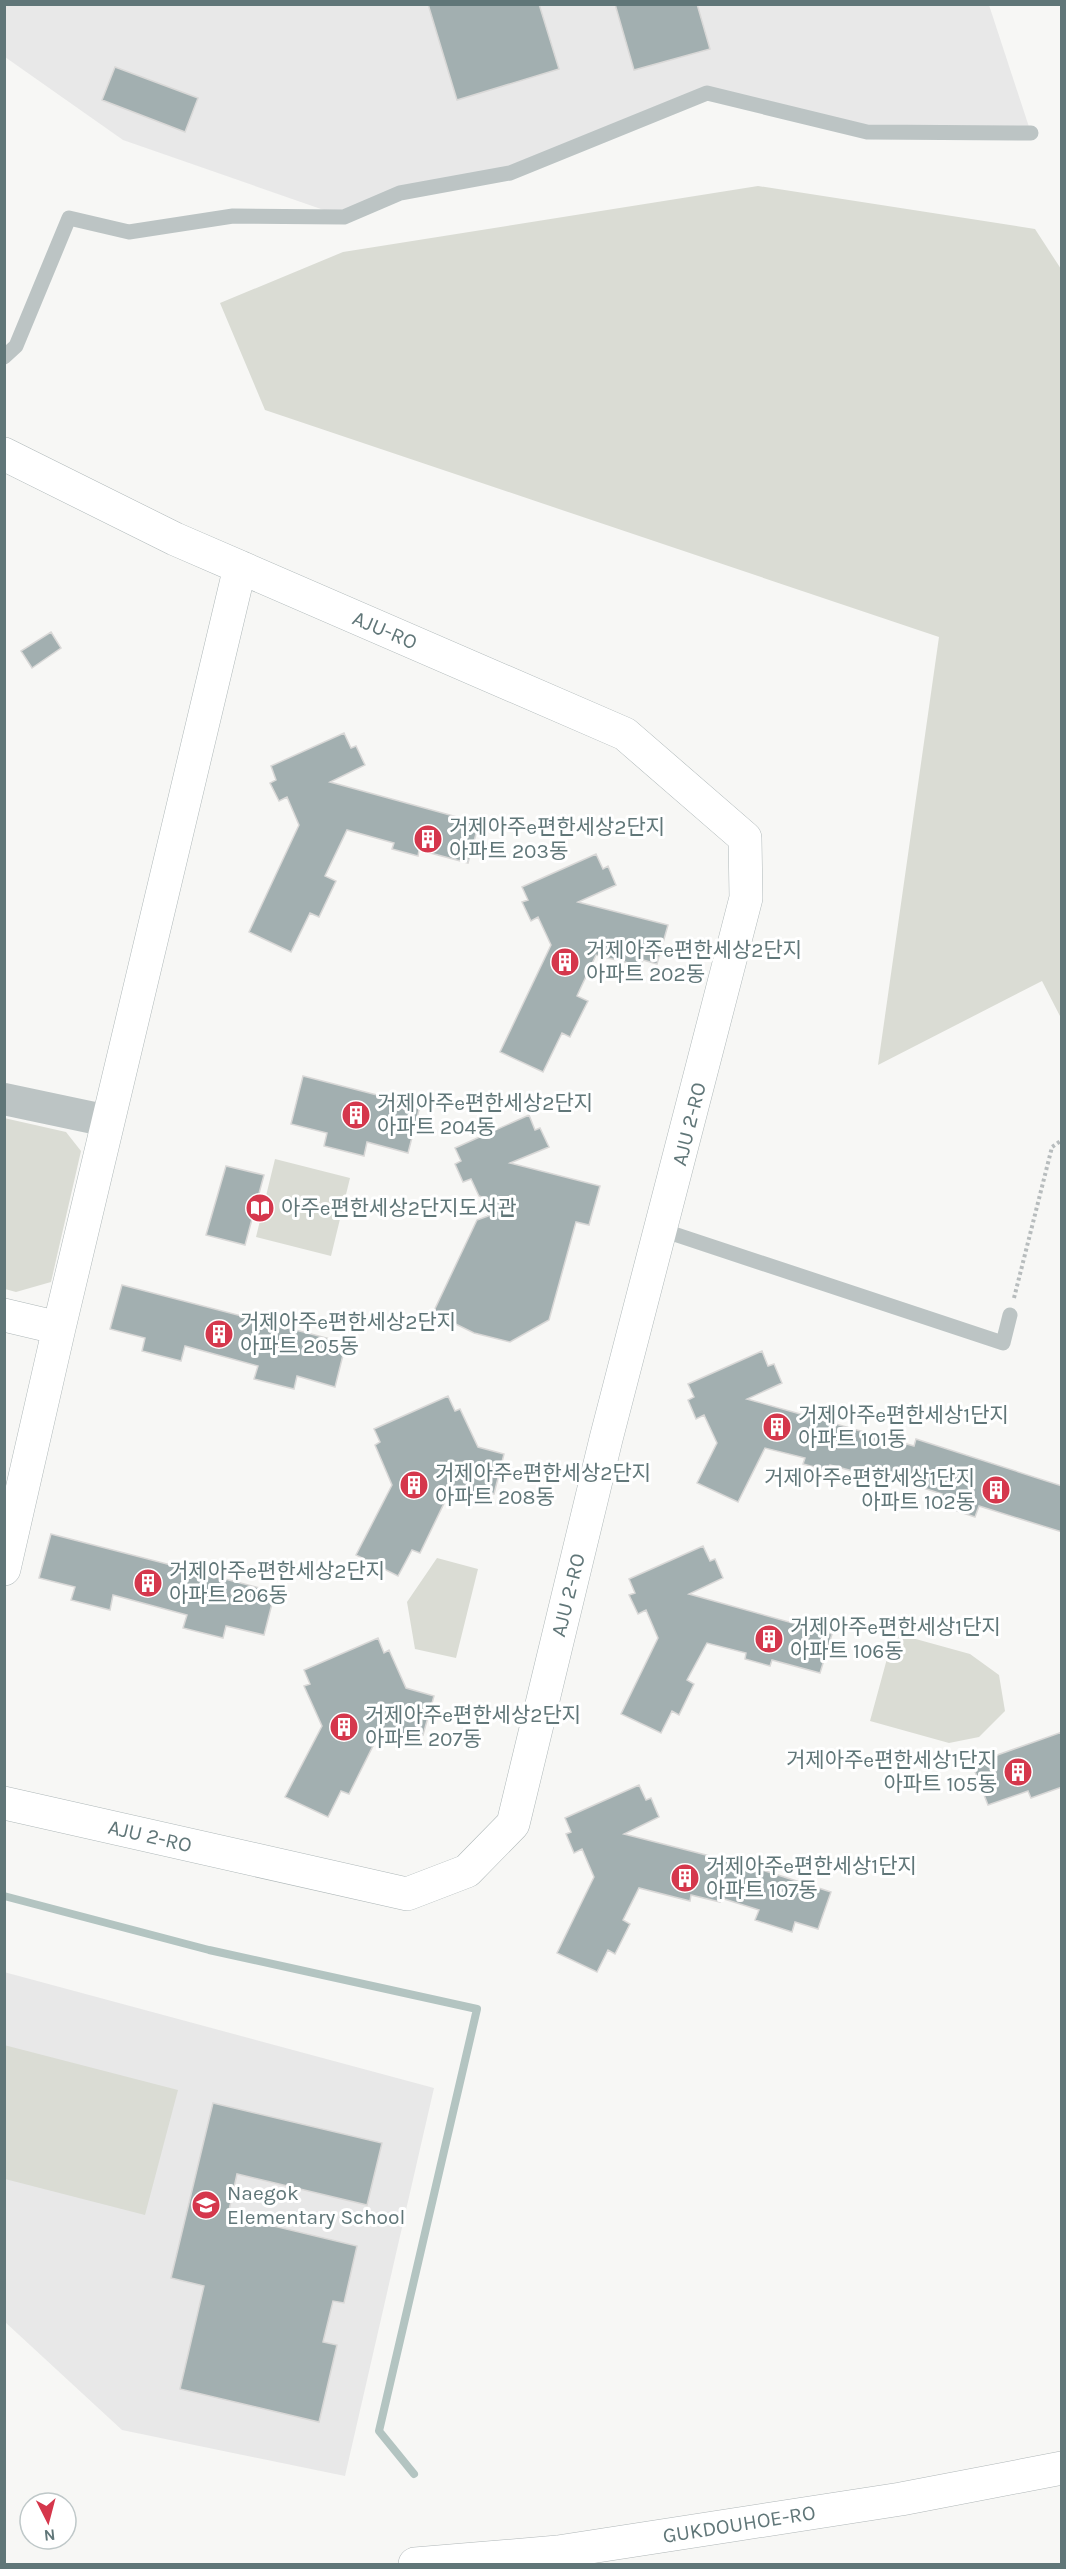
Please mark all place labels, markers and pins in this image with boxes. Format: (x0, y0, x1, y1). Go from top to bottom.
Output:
place label: 거제아주e편한세상2단지 아파트 203동 (449, 815, 665, 863)
building icon: 거제아주e편한세상2단지 아파트 203동 (412, 823, 444, 855)
place label: 거제아주e편한세상2단지 아파트 202동 (586, 938, 802, 986)
building icon: 거제아주e편한세상2단지 아파트 202동 (549, 946, 581, 978)
place label: 거제아주e편한세상2단지 아파트 204동 (377, 1091, 593, 1139)
building icon: 거제아주e편한세상2단지 아파트 204동 (340, 1099, 372, 1131)
library icon: 아주e편한세상2단지도서관 (244, 1192, 276, 1224)
place label: 아주e편한세상2단지도서관 (281, 1196, 516, 1220)
place label: 거제아주e편한세상2단지 아파트 205동 (240, 1310, 456, 1358)
building icon: 거제아주e편한세상2단지 아파트 205동 (203, 1318, 235, 1350)
place label: 거제아주e편한세상1단지 아파트 101동 (798, 1403, 1009, 1451)
building icon: 거제아주e편한세상1단지 아파트 101동 (761, 1411, 793, 1443)
place label: 거제아주e편한세상2단지 아파트 208동 (435, 1461, 651, 1509)
place label: 거제아주e편한세상1단지 아파트 102동 (764, 1466, 975, 1514)
building icon: 거제아주e편한세상2단지 아파트 208동 (398, 1469, 430, 1501)
building icon: 거제아주e편한세상1단지 아파트 102동 (980, 1474, 1012, 1506)
place label: 거제아주e편한세상2단지 아파트 206동 (169, 1559, 385, 1607)
building icon: 거제아주e편한세상2단지 아파트 206동 (132, 1567, 164, 1599)
place label: 거제아주e편한세상1단지 아파트 106동 (790, 1615, 1001, 1663)
building icon: 거제아주e편한세상1단지 아파트 106동 (753, 1623, 785, 1655)
place label: 거제아주e편한세상2단지 아파트 207동 (365, 1703, 581, 1751)
building icon: 거제아주e편한세상2단지 아파트 207동 (328, 1711, 360, 1743)
place label: 거제아주e편한세상1단지 아파트 105동 (786, 1748, 997, 1796)
building icon: 거제아주e편한세상1단지 아파트 105동 (1002, 1756, 1034, 1788)
place label: 거제아주e편한세상1단지 아파트 107동 (706, 1854, 917, 1902)
building icon: 거제아주e편한세상1단지 아파트 107동 (669, 1862, 701, 1894)
place label: Naegok Elementary School (227, 2181, 405, 2229)
school or university icon: Naegok Elementary School (190, 2189, 222, 2221)

